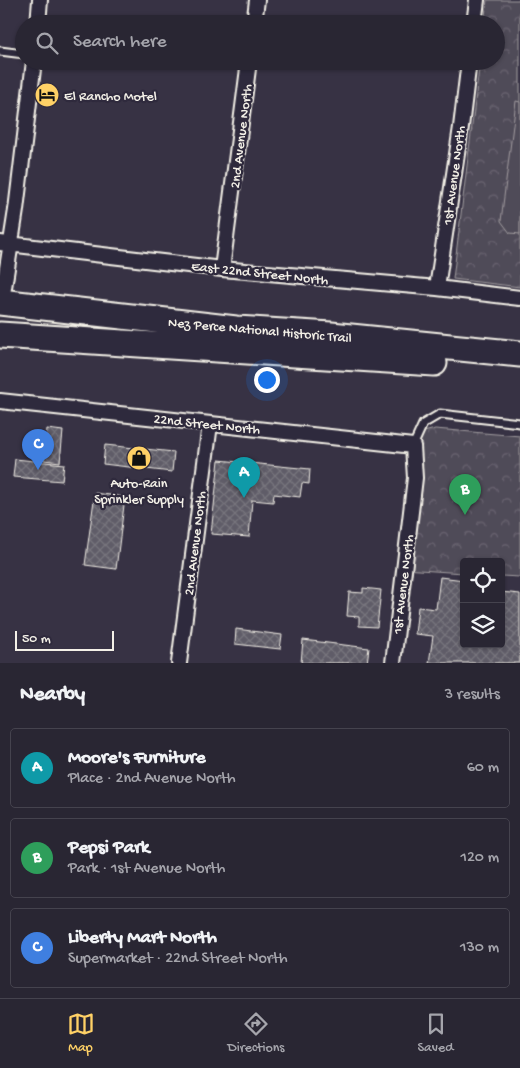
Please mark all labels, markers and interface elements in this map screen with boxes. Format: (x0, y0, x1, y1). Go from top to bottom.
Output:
search box (15, 15, 505, 70)
icon: search (33, 29, 61, 57)
text: Search here (73, 31, 167, 54)
hotel icon: El Rancho Motel (34, 82, 60, 108)
street label: 2nd Avenue North (228, 83, 257, 189)
place label: El Rancho Motel (64, 89, 157, 106)
street label: 1st Avenue North (440, 124, 471, 227)
street label: East 22nd Street North (190, 259, 330, 290)
street label: Nez Perce National Historic Trail (167, 315, 352, 348)
your location (254, 367, 280, 393)
street label: 22nd Street North (153, 411, 261, 440)
pin: C (22, 429, 54, 470)
shop icon: Auto-Rain Sprinkler Supply (126, 445, 152, 471)
pin: A (228, 457, 260, 498)
pin: B (449, 474, 481, 515)
place label: Auto-Rain Sprinkler Supply (94, 476, 184, 509)
street label: 2nd Avenue North (182, 490, 211, 596)
street label: 1st Avenue North (390, 533, 419, 636)
map controls (460, 558, 505, 648)
button: locate (460, 558, 505, 603)
button: layers (460, 603, 505, 648)
scale bar (15, 628, 114, 651)
text: 50 m (22, 631, 51, 648)
text: Nearby (20, 683, 85, 708)
text: 3 results (445, 686, 500, 705)
text: Moore's Furniture (68, 747, 205, 770)
text: A (32, 759, 42, 778)
text: 60 m (467, 759, 499, 778)
text: Place · 2nd Avenue North (68, 770, 236, 789)
text: Pepsi Park (68, 837, 149, 860)
text: B (33, 849, 41, 868)
text: 120 m (460, 849, 499, 868)
text: Park · 1st Avenue North (68, 860, 225, 879)
text: Liberty Mart North (68, 927, 217, 950)
text: C (33, 939, 41, 958)
text: 130 m (460, 939, 499, 958)
text: Supermarket · 22nd Street North (68, 950, 288, 969)
tab: Map (67, 1010, 95, 1057)
tab: Directions (228, 1010, 285, 1057)
tab: Saved (418, 1010, 453, 1057)

